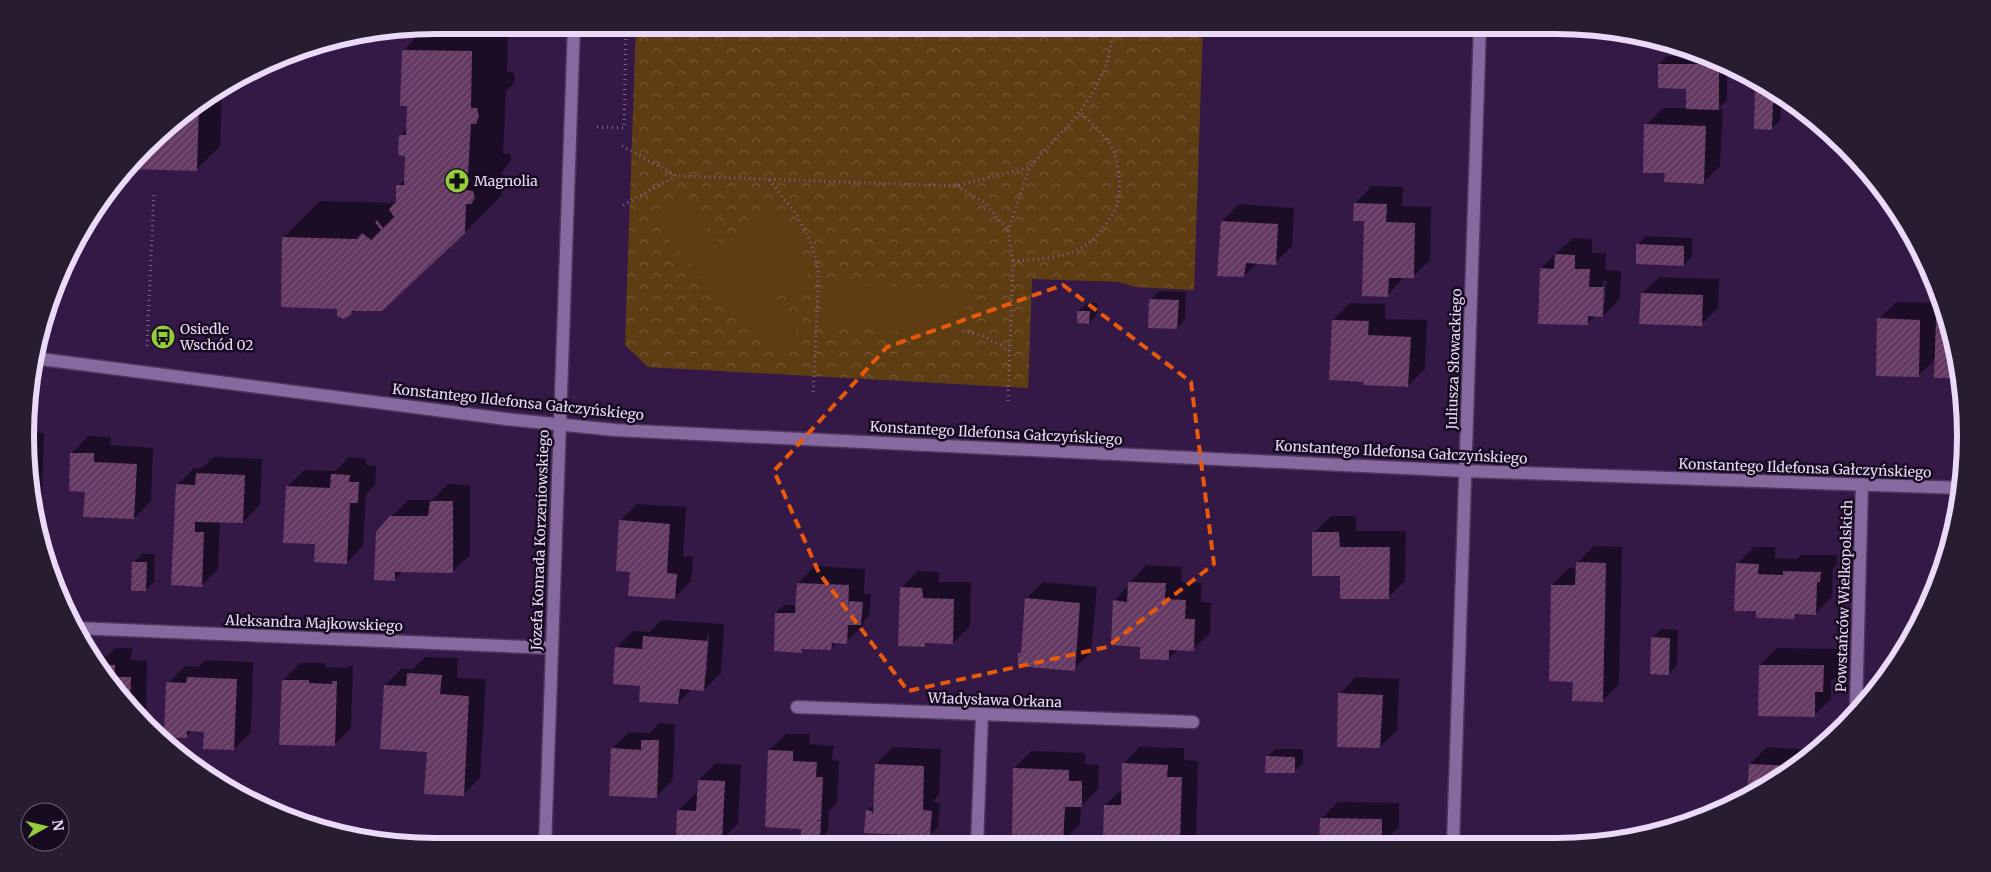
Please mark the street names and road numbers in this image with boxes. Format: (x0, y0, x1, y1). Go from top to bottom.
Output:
street label: Juliusza Słowackiego (1443, 288, 1465, 431)
street label: Konstantego Ildefonsa Gałczyńskiego (391, 380, 645, 424)
street label: Konstantego Ildefonsa Gałczyńskiego (869, 417, 1123, 449)
street label: Józefa Konrada Korzeniowskiego (527, 429, 553, 652)
street label: Konstantego Ildefonsa Gałczyńskiego (1274, 436, 1528, 468)
street label: Konstantego Ildefonsa Gałczyńskiego (1678, 455, 1932, 481)
street label: Powstańców Wielkopolskich (1832, 499, 1856, 693)
street label: Aleksandra Majkowskiego (224, 611, 403, 635)
street label: Władysława Orkana (927, 689, 1063, 711)

